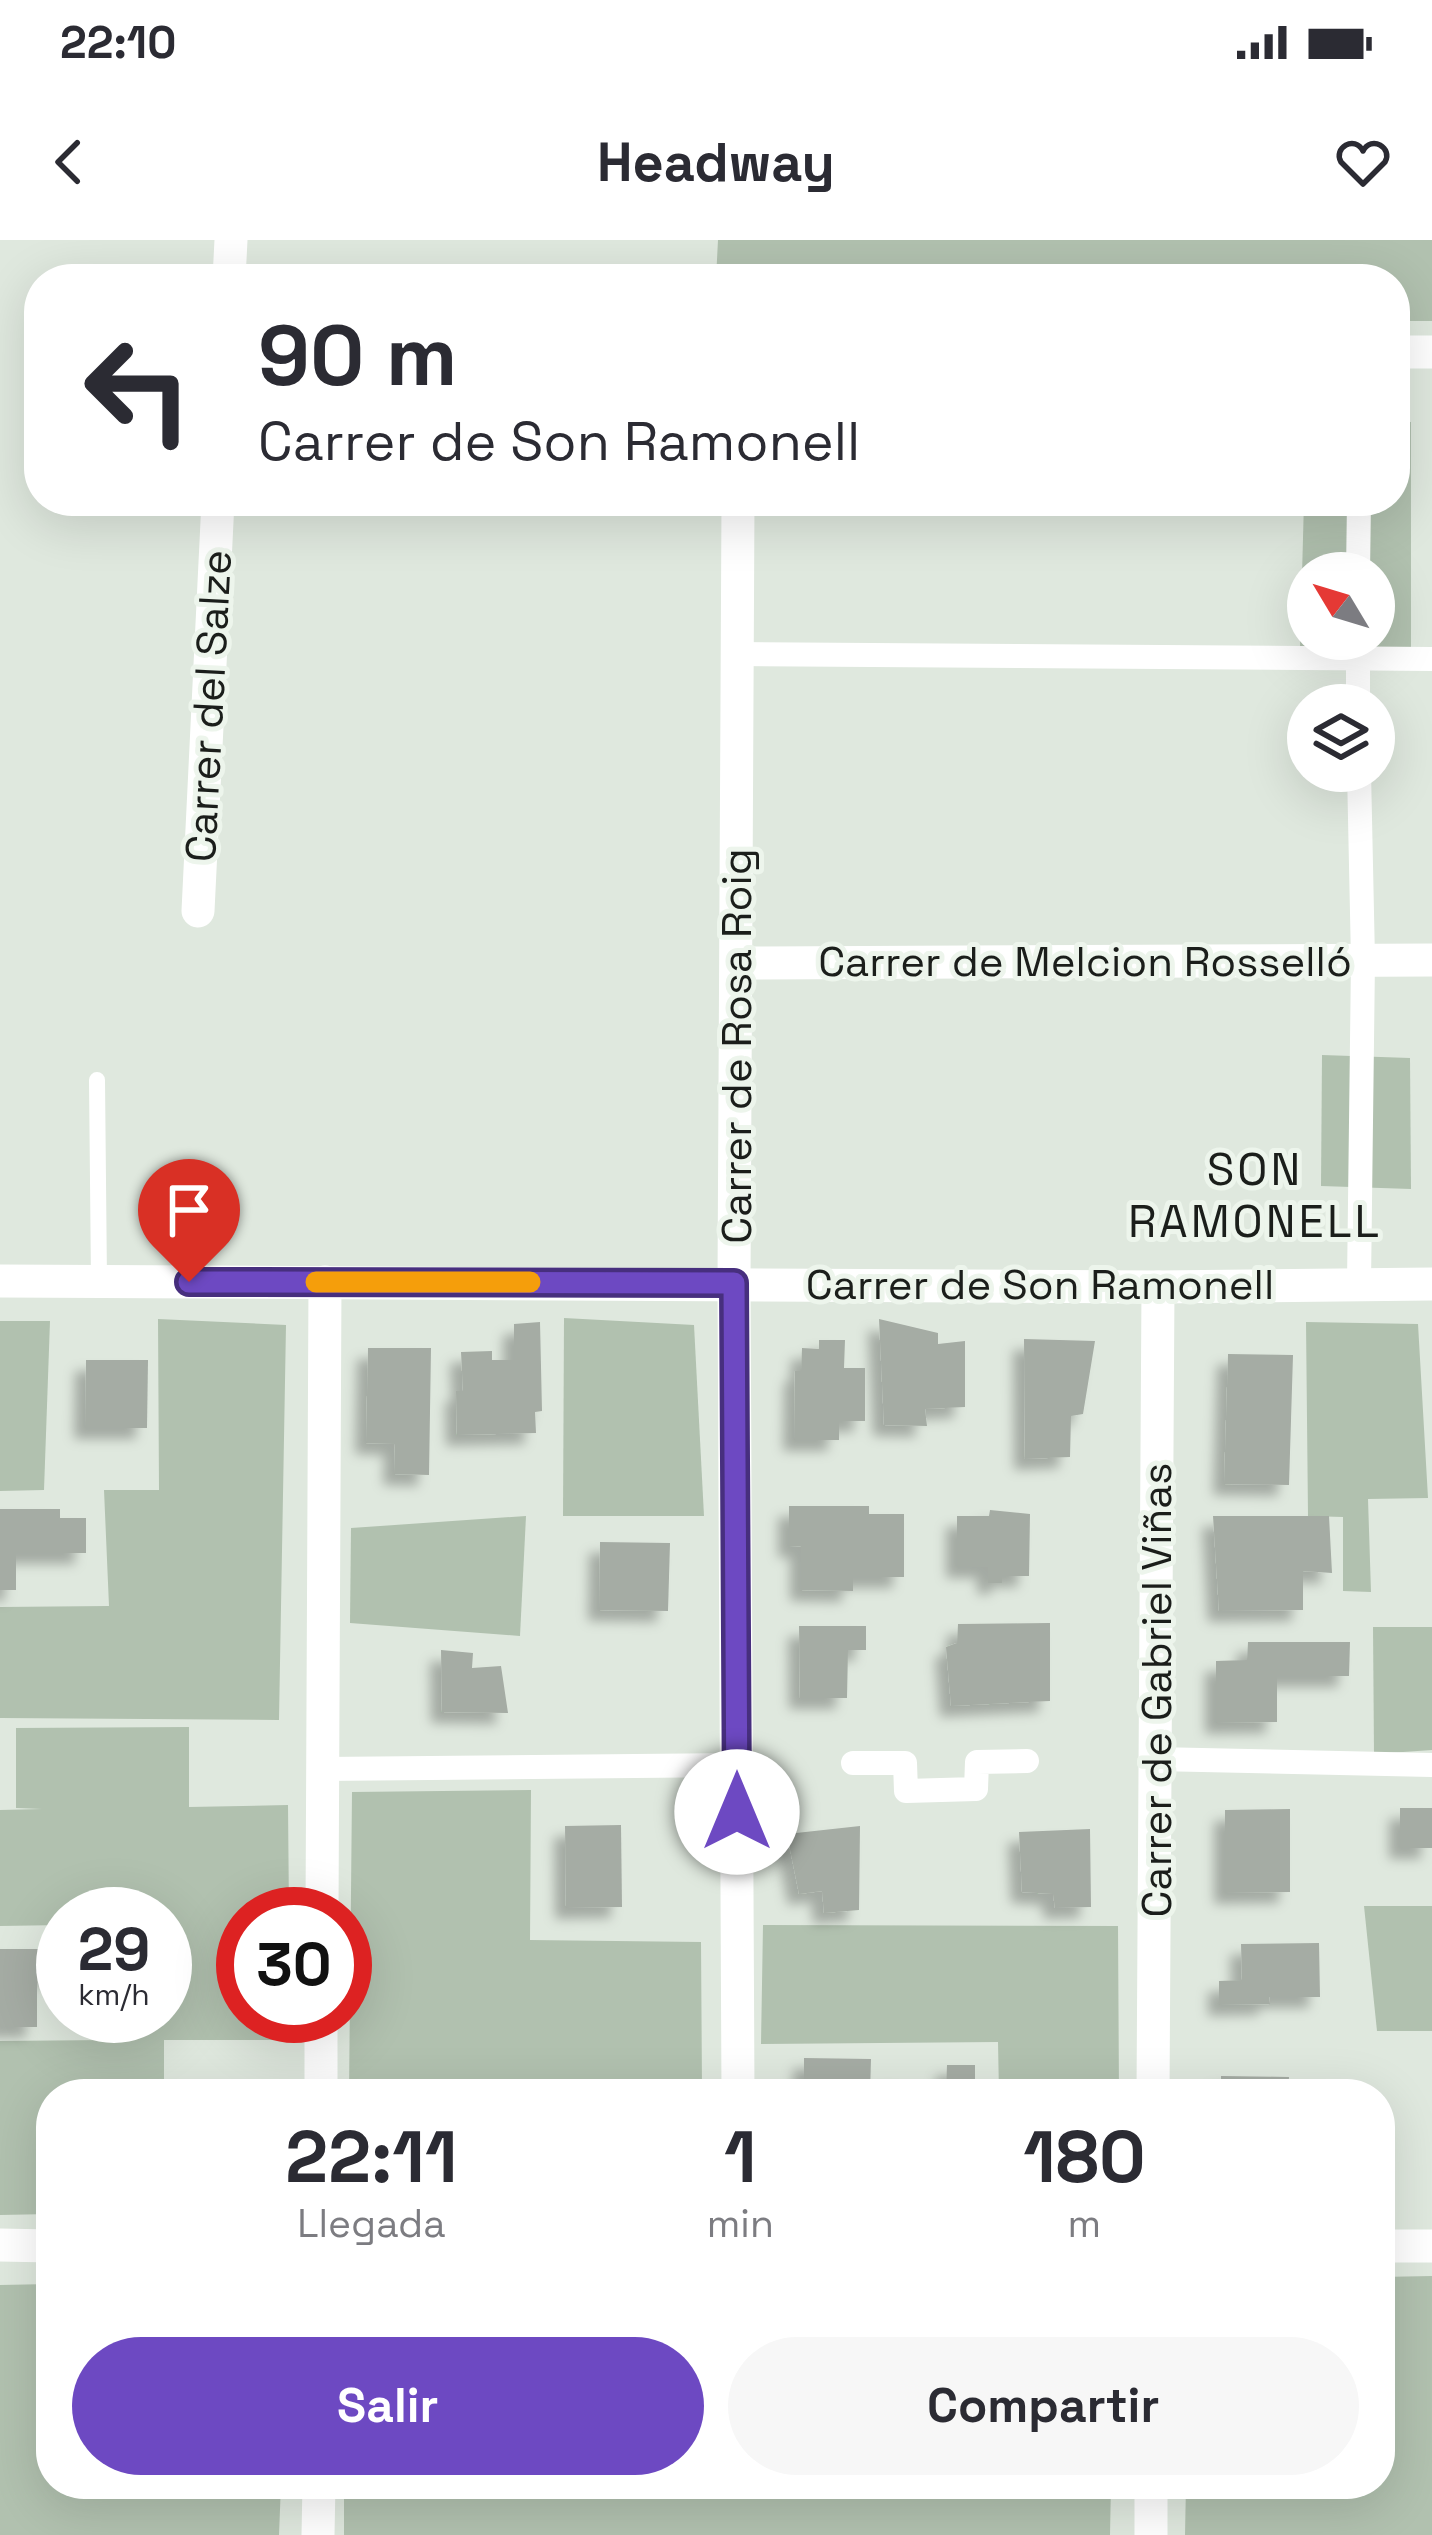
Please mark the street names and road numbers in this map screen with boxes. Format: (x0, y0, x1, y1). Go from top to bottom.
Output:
street label: Carrer del Salze (174, 549, 243, 864)
street label: Carrer de Rosa Roig (710, 848, 763, 1244)
street label: Carrer de Melcion Rosselló (818, 935, 1352, 988)
street label: Carrer de Son Ramonell (806, 1258, 1274, 1311)
street label: Carrer de Gabriel Viñas (1130, 1463, 1183, 1917)

